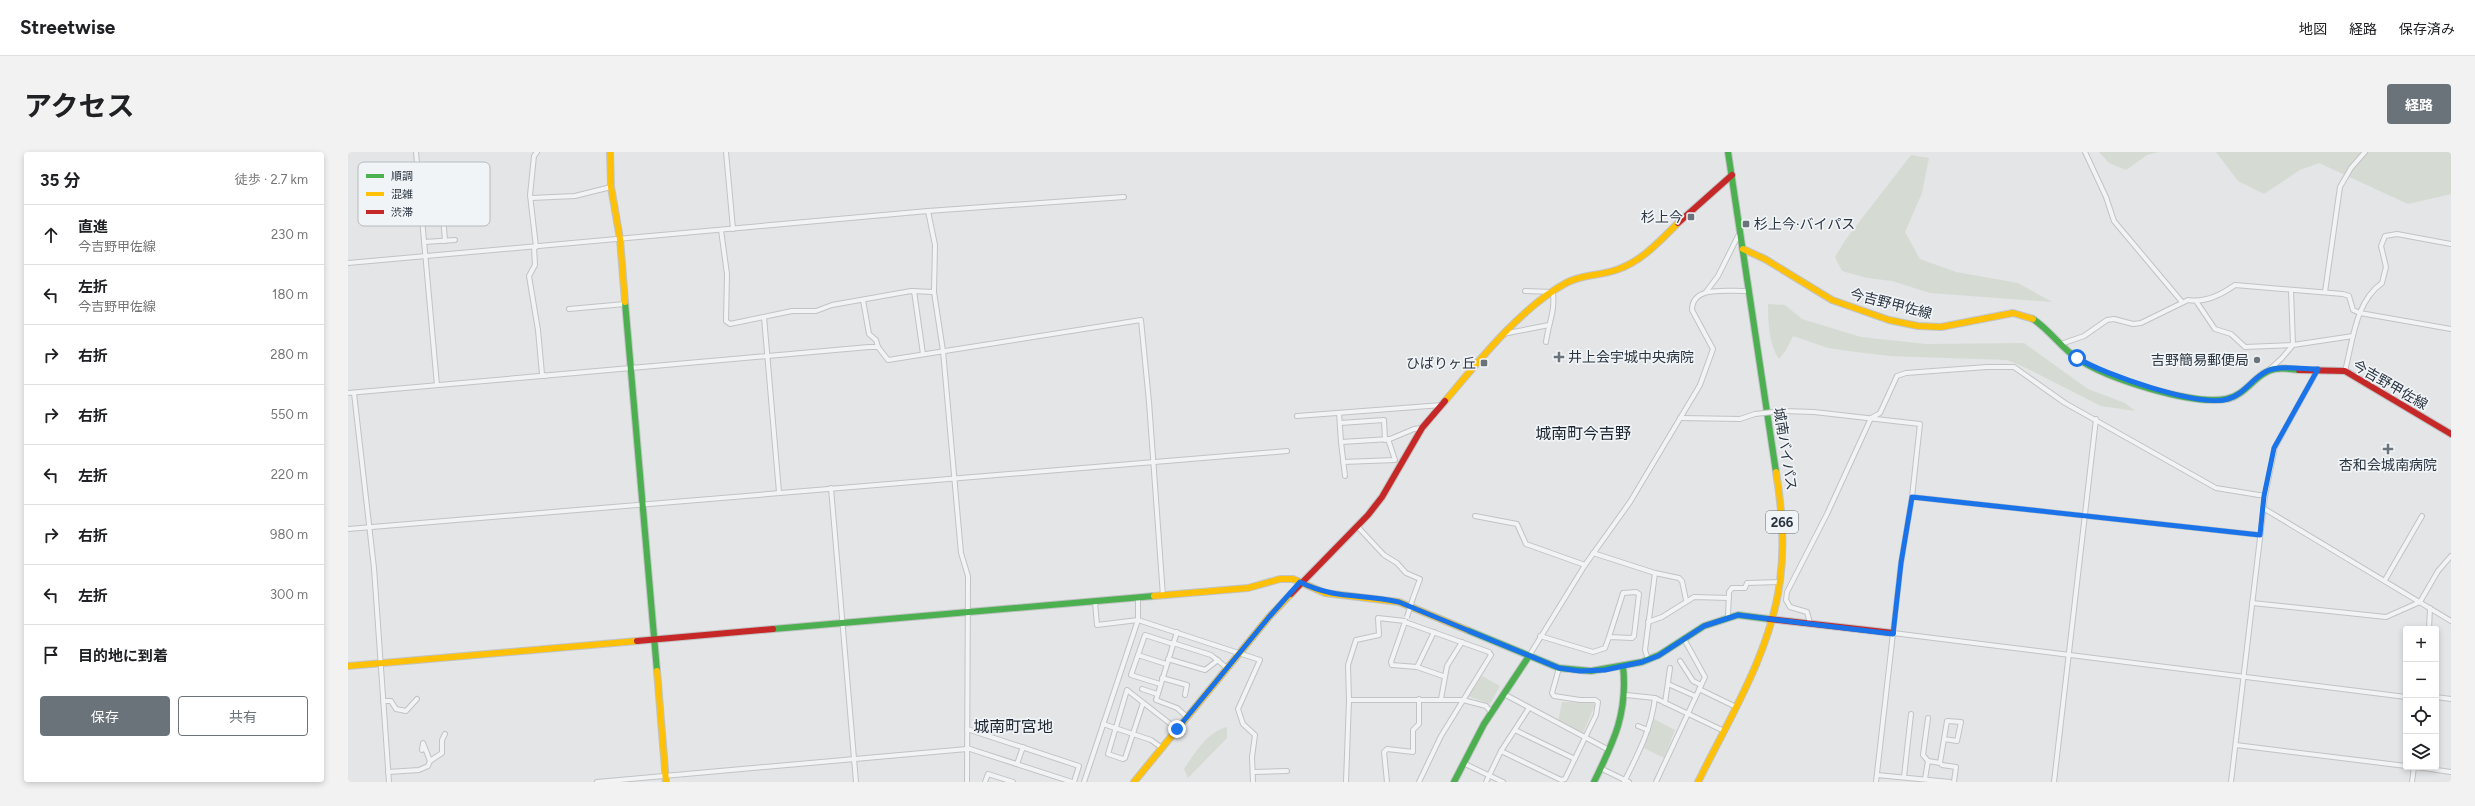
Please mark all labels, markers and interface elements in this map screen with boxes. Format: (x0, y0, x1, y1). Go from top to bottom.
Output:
text: Streetwise (20, 16, 115, 39)
text: 地図 (2299, 21, 2327, 38)
text: 経路 (2349, 21, 2377, 38)
text: 保存済み (2399, 21, 2455, 38)
button: 経路 (2387, 84, 2451, 124)
text: アクセス (24, 89, 135, 123)
legend (358, 162, 490, 226)
text: 35 分 (40, 170, 80, 190)
text: 順調 (391, 170, 413, 183)
text: 徒歩 · 2.7 km (235, 172, 308, 187)
text: 混雑 (391, 188, 413, 201)
text: 渋滞 (391, 206, 413, 219)
place label: 杉上今 (1641, 209, 1683, 226)
marker: 杉上今 (1686, 212, 1696, 222)
place label: 杉上今·バイパス (1754, 216, 1855, 233)
text: 直進 (78, 218, 108, 236)
marker: 杉上今·バイパス (1741, 219, 1751, 229)
icon: ahead (40, 224, 62, 246)
text: 230 m (271, 227, 308, 242)
text: 今吉野甲佐線 (78, 239, 156, 254)
text: 左折 (78, 278, 108, 296)
icon: left (40, 284, 62, 306)
street label: 今吉野甲佐線 (1848, 286, 1934, 322)
text: 180 m (272, 287, 308, 302)
text: 今吉野甲佐線 (78, 299, 156, 314)
icon: right (40, 344, 62, 366)
text: 右折 (78, 347, 108, 365)
text: 280 m (270, 347, 308, 362)
place label: 井上会宇城中央病院 (1568, 349, 1694, 366)
route start (2068, 349, 2086, 367)
marker: 井上会宇城中央病院 (1553, 351, 1565, 363)
place label: 吉野簡易郵便局 (2151, 352, 2249, 369)
place label: ひばりヶ丘 (1406, 355, 1476, 372)
marker: 吉野簡易郵便局 (2252, 355, 2262, 365)
street label: 今吉野甲佐線 (2349, 357, 2431, 413)
marker: ひばりヶ丘 (1479, 358, 1489, 368)
icon: right (40, 404, 62, 426)
street label: 城南バイパス (1770, 406, 1800, 492)
text: 右折 (78, 407, 108, 425)
text: 550 m (270, 407, 308, 422)
district label: 城南町今吉野 (1535, 424, 1631, 443)
marker: 杏和会城南病院 (2382, 443, 2394, 455)
place label: 杏和会城南病院 (2339, 457, 2437, 474)
icon: left (40, 464, 62, 486)
text: 左折 (78, 467, 108, 485)
text: 220 m (271, 467, 308, 482)
road number: 266 (1766, 511, 1798, 533)
icon: right (40, 524, 62, 546)
text: 右折 (78, 527, 108, 545)
text: 980 m (270, 527, 308, 542)
icon: left (40, 584, 62, 606)
text: 左折 (78, 587, 108, 605)
text: 300 m (270, 587, 308, 602)
map controls (2403, 626, 2439, 770)
button: + (2403, 626, 2439, 662)
icon: arrive (40, 644, 62, 666)
text: 目的地に到着 (78, 647, 168, 665)
button: − (2403, 662, 2439, 698)
button: 保存 (40, 696, 170, 736)
button: 共有 (178, 696, 308, 736)
button: locate (2403, 698, 2439, 734)
district label: 城南町宮地 (973, 717, 1053, 736)
route end (1168, 720, 1186, 738)
button: layers (2403, 734, 2439, 770)

